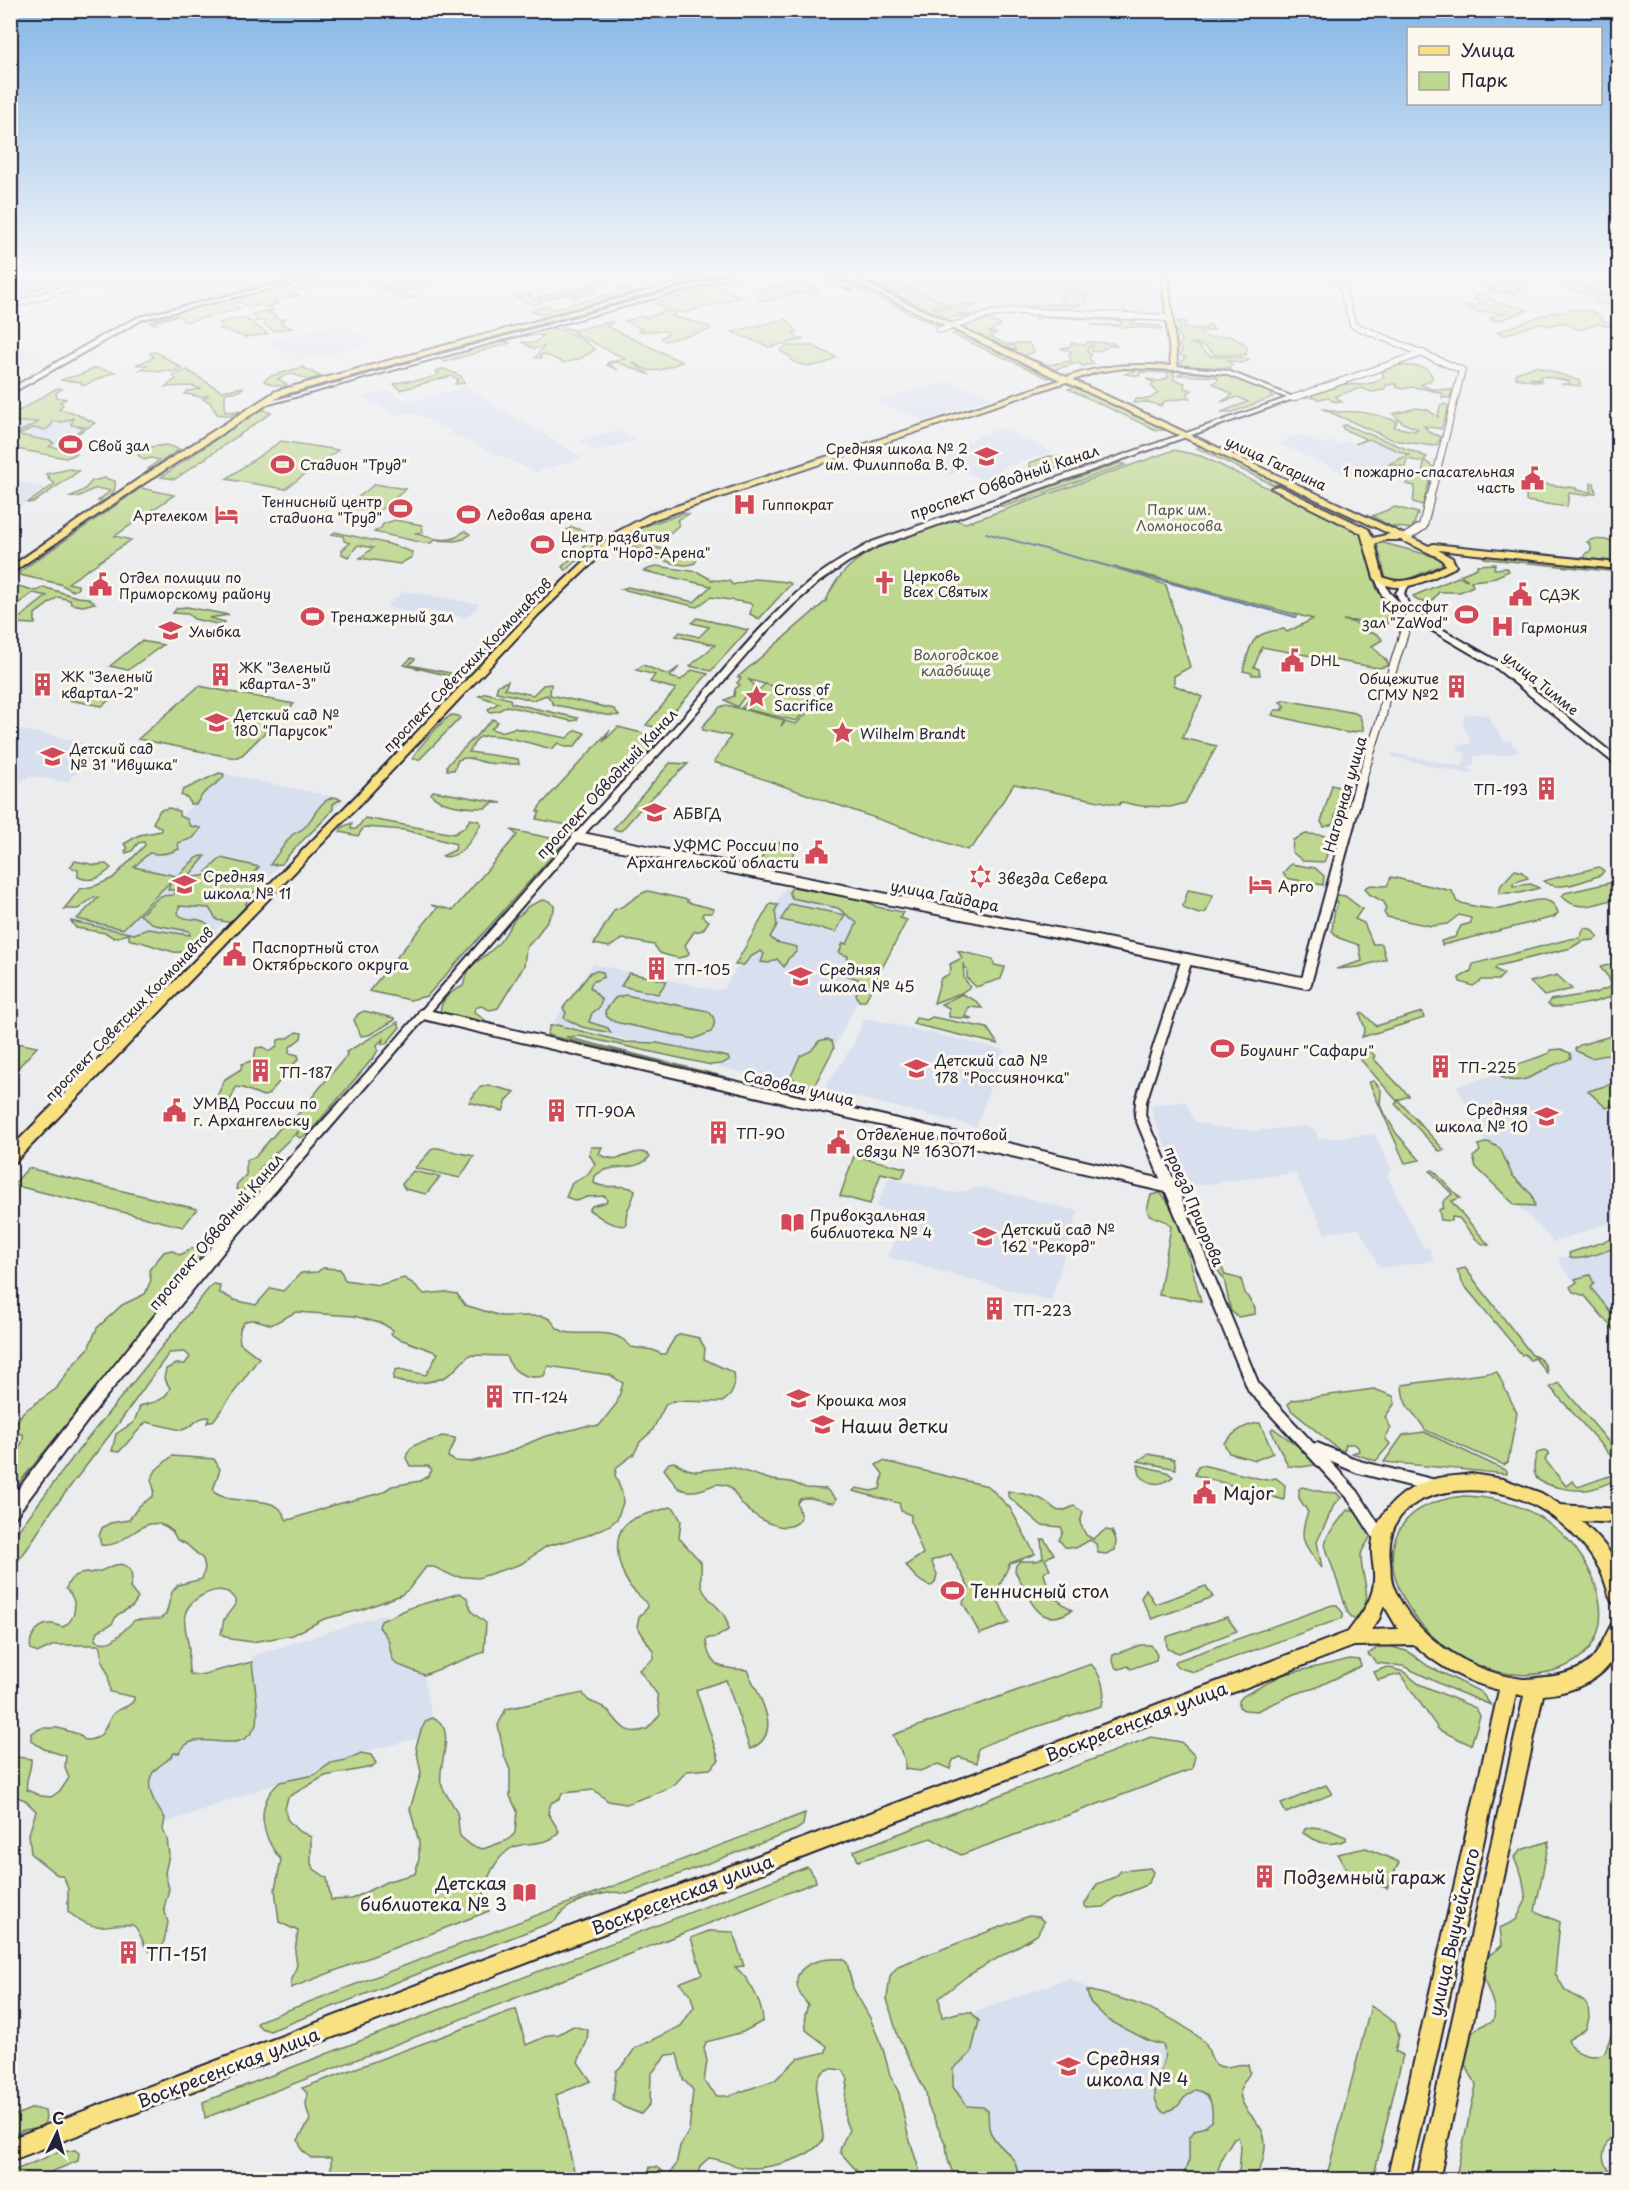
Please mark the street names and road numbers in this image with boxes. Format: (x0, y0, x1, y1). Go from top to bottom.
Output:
street label: улица Гагарина (1222, 430, 1330, 496)
street label: проспект Обводный Канал (906, 438, 1102, 524)
street label: проспект Советских Космонавтов (378, 573, 556, 757)
street label: улица Тимме (1499, 646, 1583, 720)
street label: проспект Обводный Канал (530, 702, 682, 864)
street label: Нагорная улица (1316, 733, 1372, 855)
street label: улица Гайдара (889, 873, 1002, 917)
street label: проспект Советских Космонавтов (40, 922, 218, 1106)
street label: Садовая улица (741, 1063, 857, 1111)
street label: проезд Приорова (1159, 1142, 1231, 1270)
street label: проспект Обводный Канал (142, 1147, 288, 1315)
street label: Воскресенская улица (1041, 1674, 1232, 1768)
street label: улица Выучейского (1420, 1845, 1486, 2019)
street label: Воскресенская улица (587, 1847, 778, 1941)
street label: Воскресенская улица (133, 2020, 324, 2114)

